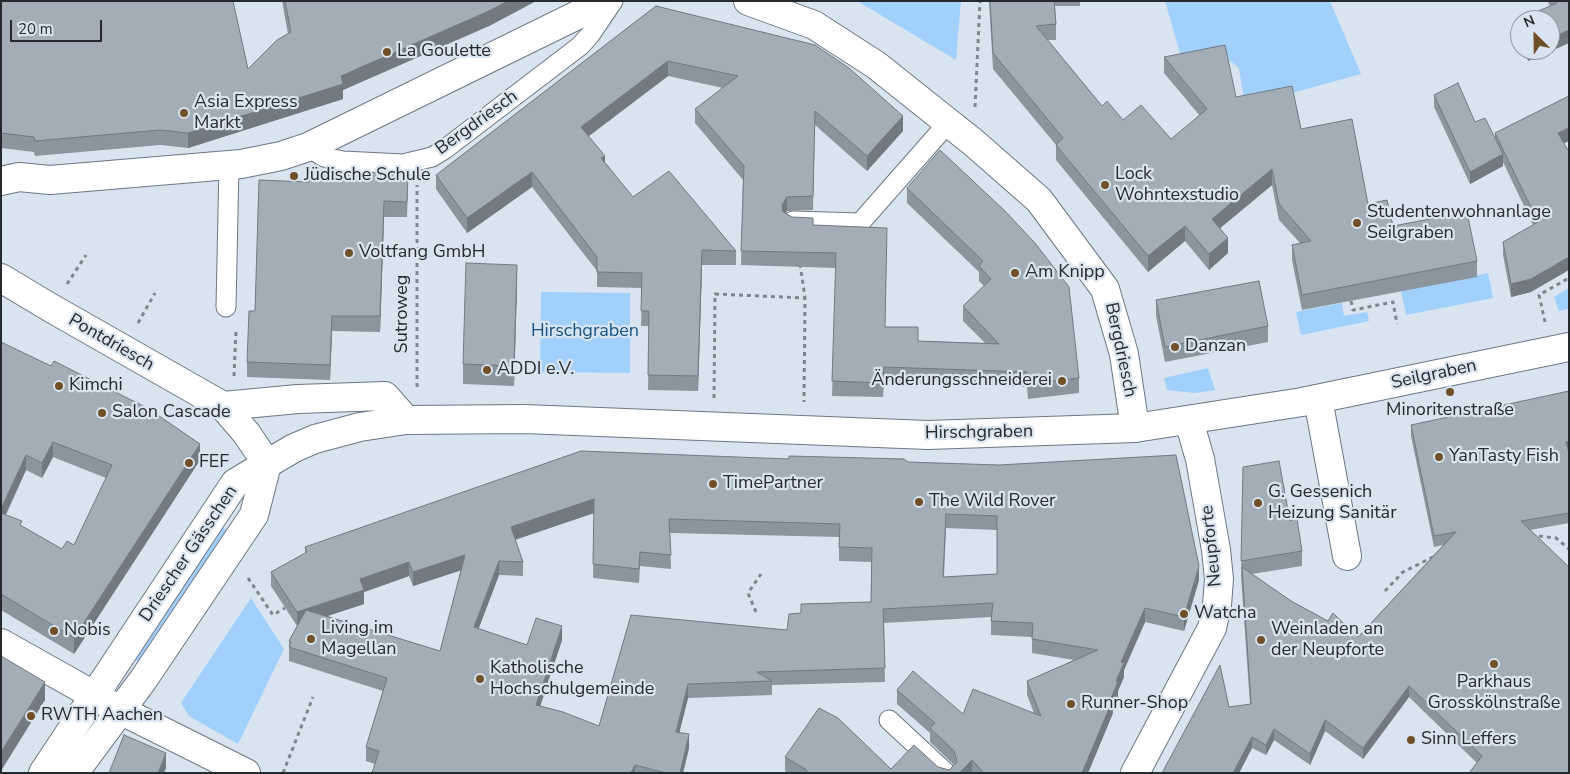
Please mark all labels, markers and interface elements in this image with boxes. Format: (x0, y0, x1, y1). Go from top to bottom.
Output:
scale bar (12, 10, 105, 42)
north arrow (1510, 10, 1560, 60)
text: N (1521, 11, 1538, 32)
text: 20 m (18, 19, 53, 39)
place label: La Goulette (397, 41, 491, 63)
marker: La Goulette (381, 46, 393, 58)
street label: Bergdriesch (432, 86, 522, 160)
place label: Asia Express Markt (194, 92, 298, 134)
marker: Asia Express Markt (178, 107, 190, 119)
place label: Lock Wohntexstudio (1115, 164, 1239, 206)
place label: Jüdische Schule (304, 165, 431, 187)
marker: Jüdische Schule (288, 170, 300, 182)
marker: Lock Wohntexstudio (1099, 179, 1111, 191)
place label: Studentenwohnanlage Seilgraben (1367, 202, 1551, 244)
marker: Studentenwohnanlage Seilgraben (1351, 217, 1363, 229)
place label: Voltfang GmbH (359, 242, 485, 264)
marker: Voltfang GmbH (343, 247, 355, 259)
place label: Am Knipp (1025, 262, 1105, 284)
marker: Am Knipp (1009, 267, 1021, 279)
street label: Sutroweg (392, 275, 414, 353)
street label: Bergdriesch (1099, 301, 1141, 399)
street label: Pontdriesch (64, 310, 158, 376)
park label: Hirschgraben (531, 321, 639, 343)
place label: Danzan (1185, 336, 1246, 358)
marker: Danzan (1169, 341, 1181, 353)
street label: Seilgraben (1389, 355, 1479, 395)
place label: ADDI e.V. (497, 359, 574, 381)
marker: ADDI e.V. (481, 364, 493, 376)
place label: Änderungsschneiderei (871, 370, 1052, 392)
place label: Kimchi (69, 375, 123, 397)
marker: Änderungsschneiderei (1056, 375, 1068, 387)
marker: Kimchi (53, 380, 65, 392)
marker: Minoritenstraße (1444, 386, 1456, 398)
place label: Minoritenstraße (1386, 400, 1514, 422)
place label: Salon Cascade (112, 402, 231, 424)
marker: Salon Cascade (96, 407, 108, 419)
street label: Hirschgraben (925, 421, 1033, 445)
place label: YanTasty Fish (1449, 446, 1559, 468)
marker: YanTasty Fish (1433, 451, 1445, 463)
place label: FEF (199, 452, 229, 474)
marker: FEF (183, 457, 195, 469)
place label: TimePartner (723, 473, 823, 495)
marker: TimePartner (707, 478, 719, 490)
street label: Driescher Gässchen (135, 482, 243, 626)
place label: G. Gessenich Heizung Sanitär (1268, 482, 1397, 524)
place label: The Wild Rover (929, 491, 1055, 513)
marker: The Wild Rover (913, 496, 925, 508)
marker: G. Gessenich Heizung Sanitär (1252, 497, 1264, 509)
street label: Neupforte (1197, 504, 1227, 588)
place label: Watcha (1194, 603, 1257, 625)
marker: Watcha (1178, 608, 1190, 620)
place label: Living im Magellan (321, 618, 396, 660)
place label: Weinladen an der Neupforte (1271, 619, 1384, 662)
place label: Nobis (64, 620, 111, 642)
marker: Nobis (48, 625, 60, 637)
marker: Living im Magellan (305, 633, 317, 645)
marker: Weinladen an der Neupforte (1255, 634, 1267, 646)
place label: Katholische Hochschulgemeinde (490, 658, 654, 701)
marker: Parkhaus Grosskölnstraße (1488, 658, 1500, 670)
place label: Parkhaus Grosskölnstraße (1428, 672, 1560, 714)
marker: Katholische Hochschulgemeinde (474, 673, 486, 685)
place label: Runner-Shop (1081, 693, 1188, 715)
marker: Runner-Shop (1065, 698, 1077, 710)
place label: RWTH Aachen (41, 705, 163, 727)
marker: RWTH Aachen (25, 710, 37, 722)
place label: Sinn Leffers (1421, 729, 1517, 751)
marker: Sinn Leffers (1405, 734, 1417, 746)

